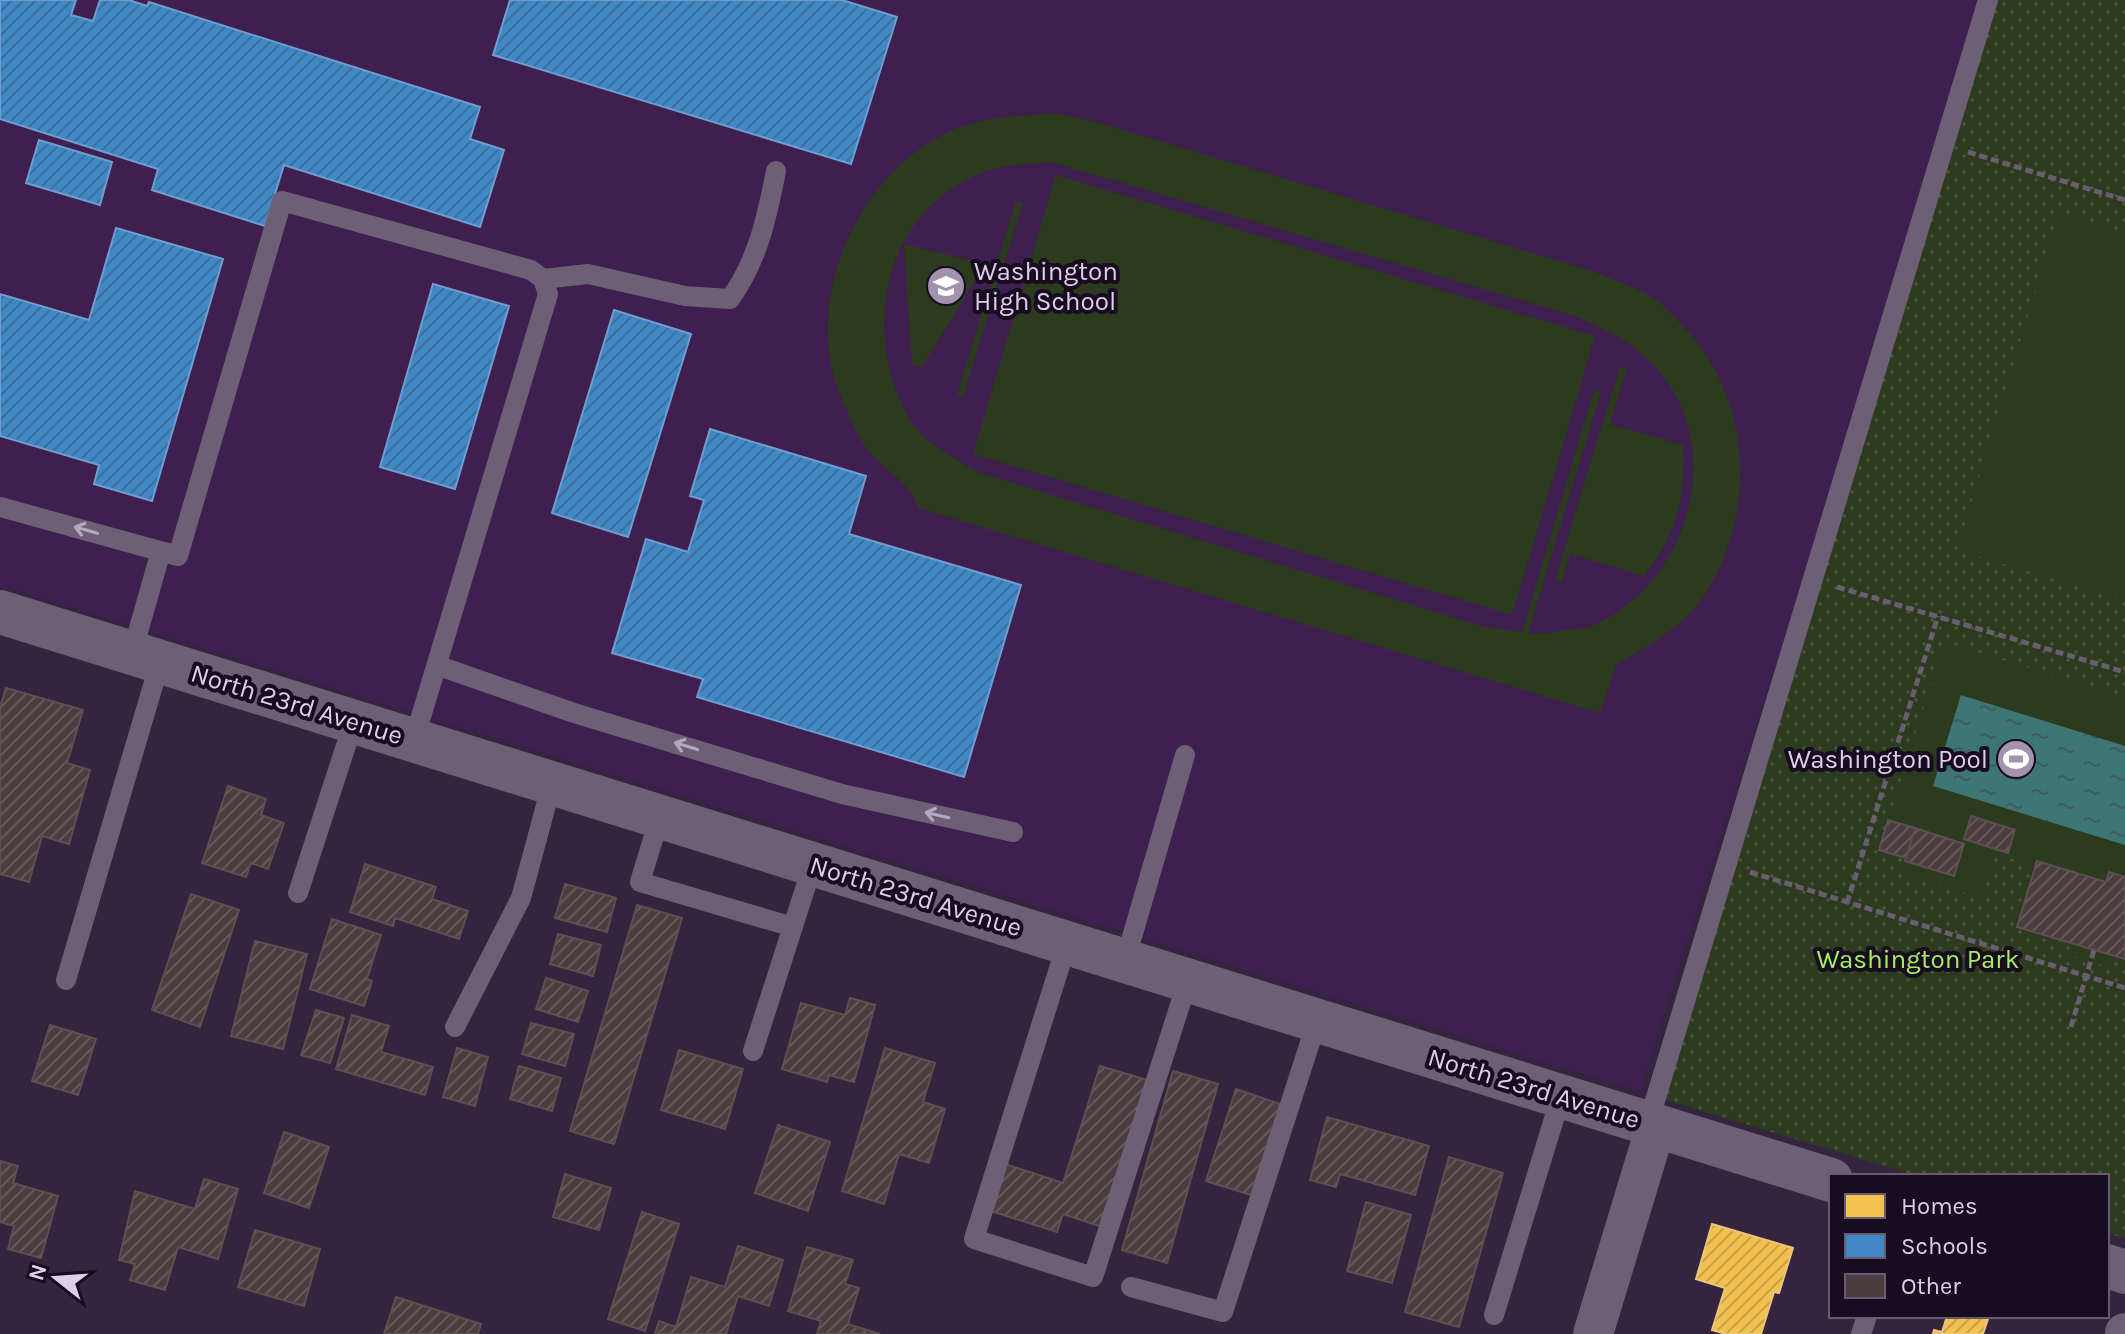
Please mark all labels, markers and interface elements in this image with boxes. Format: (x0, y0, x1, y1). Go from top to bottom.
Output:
place label: Washington High School (974, 256, 1118, 317)
school or university icon: Washington High School (925, 265, 967, 307)
one-way arrow (73, 522, 99, 537)
street label: North 23rd Avenue (187, 657, 407, 751)
one-way arrow (673, 738, 699, 753)
sports icon: Washington Pool (1995, 738, 2037, 780)
place label: Washington Pool (1788, 744, 1988, 775)
one-way arrow (924, 807, 950, 822)
street label: North 23rd Avenue (806, 849, 1026, 943)
park label: Washington Park (1817, 944, 2019, 975)
street label: North 23rd Avenue (1424, 1041, 1644, 1135)
legend (1829, 1174, 2109, 1318)
text: Homes (1901, 1192, 1978, 1220)
text: Schools (1901, 1232, 1988, 1260)
north arrow (16, 1238, 96, 1318)
text: N (23, 1261, 53, 1284)
text: Other (1901, 1272, 1961, 1300)

